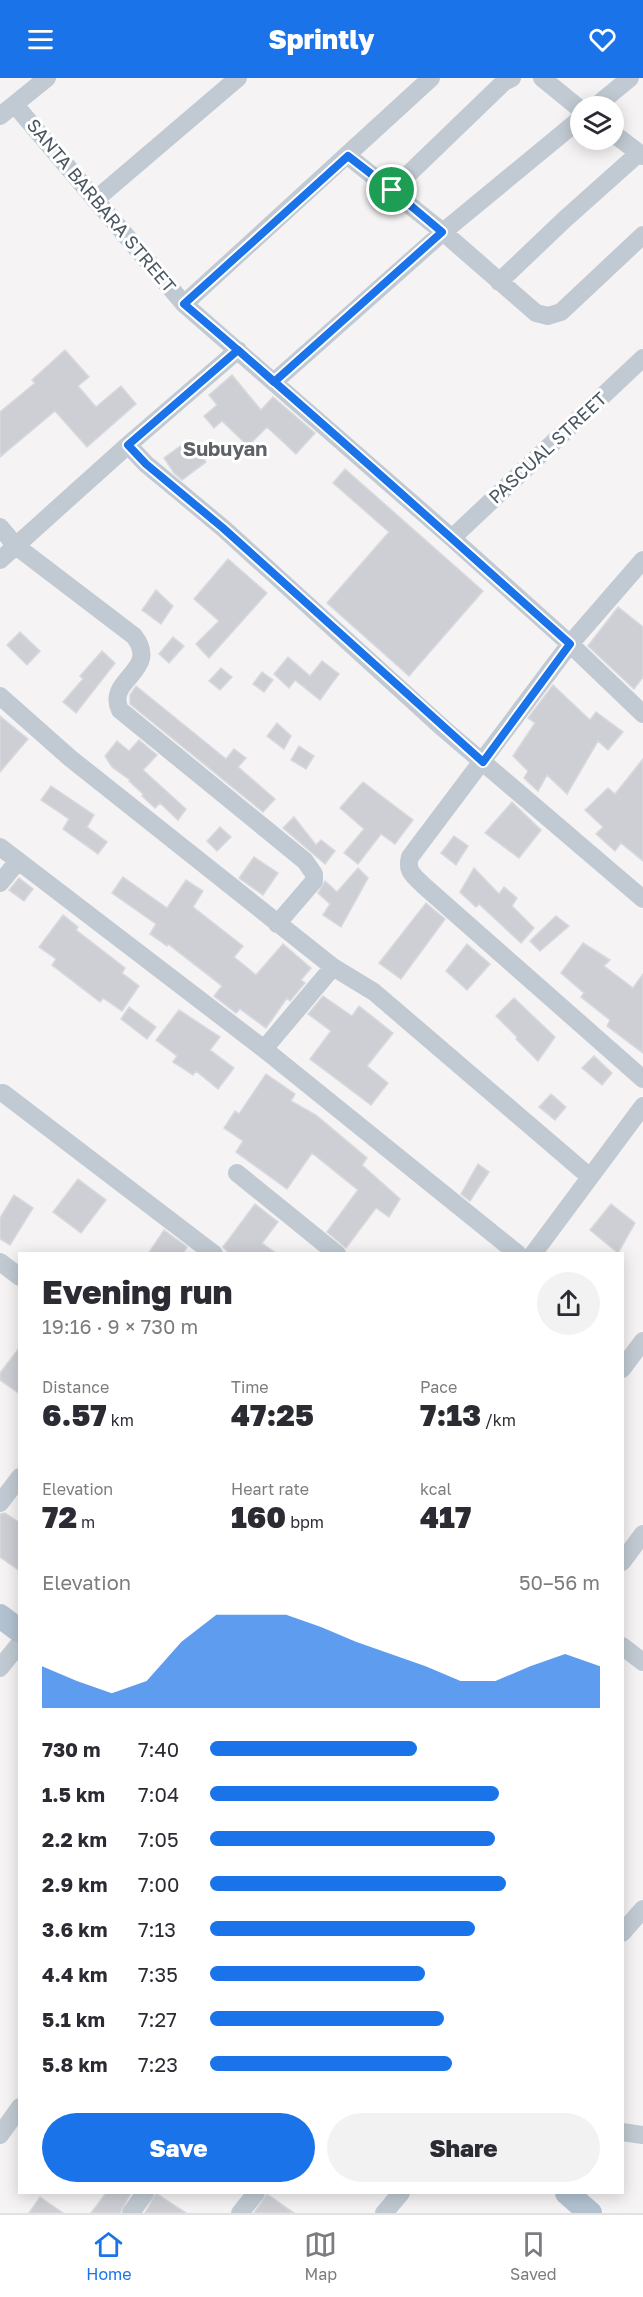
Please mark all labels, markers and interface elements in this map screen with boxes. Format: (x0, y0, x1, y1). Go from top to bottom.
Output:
icon: menu (24, 23, 57, 56)
text: Sprintly (269, 23, 374, 55)
icon: heart (586, 23, 619, 56)
map controls (570, 96, 624, 150)
button: layers (570, 96, 624, 150)
street label: SANTA BARBARA STREET (23, 114, 181, 297)
pin (366, 164, 417, 215)
icon: arrive (375, 173, 408, 206)
street label: PASCUAL STREET (484, 387, 611, 508)
district label: Subuyan (183, 436, 267, 460)
text: Evening run (42, 1272, 233, 1311)
button: share (537, 1272, 600, 1335)
text: 19:16 · 9 × 730 m (42, 1314, 198, 1338)
text: Distance (42, 1377, 109, 1397)
text: Time (231, 1377, 269, 1397)
text: Pace (420, 1377, 457, 1397)
text: 6.57 (42, 1397, 107, 1433)
text: 47:25 (231, 1397, 314, 1433)
text: 7:13 (420, 1397, 481, 1433)
text: km (107, 1410, 134, 1430)
text: /km (481, 1410, 516, 1430)
text: Elevation (42, 1479, 113, 1499)
text: Heart rate (231, 1479, 309, 1499)
text: kcal (420, 1479, 452, 1499)
text: 72 (42, 1499, 77, 1535)
text: 160 (231, 1499, 286, 1535)
text: 417 (420, 1499, 471, 1535)
text: m (77, 1512, 95, 1532)
text: bpm (286, 1512, 324, 1532)
text: Elevation (42, 1570, 131, 1594)
text: 50–56 m (519, 1570, 600, 1594)
text: 730 m (42, 1737, 101, 1761)
text: 7:40 (138, 1737, 179, 1761)
text: 1.5 km (42, 1782, 105, 1806)
text: 7:04 (138, 1782, 179, 1806)
text: 2.2 km (42, 1827, 107, 1851)
text: 7:05 (138, 1827, 179, 1851)
text: 2.9 km (42, 1872, 107, 1896)
text: 7:00 (138, 1872, 179, 1896)
text: 3.6 km (42, 1917, 107, 1941)
text: 7:13 (138, 1917, 176, 1941)
text: 4.4 km (42, 1962, 108, 1986)
text: 7:35 (138, 1962, 178, 1986)
text: 5.1 km (42, 2007, 105, 2031)
text: 7:27 (138, 2007, 177, 2031)
text: 5.8 km (42, 2052, 108, 2076)
text: 7:23 (138, 2052, 178, 2076)
button: Save (42, 2113, 315, 2182)
button: Share (327, 2113, 600, 2182)
tab: Home (86, 2228, 132, 2284)
tab: Map (304, 2228, 337, 2284)
tab: Saved (510, 2228, 557, 2284)

